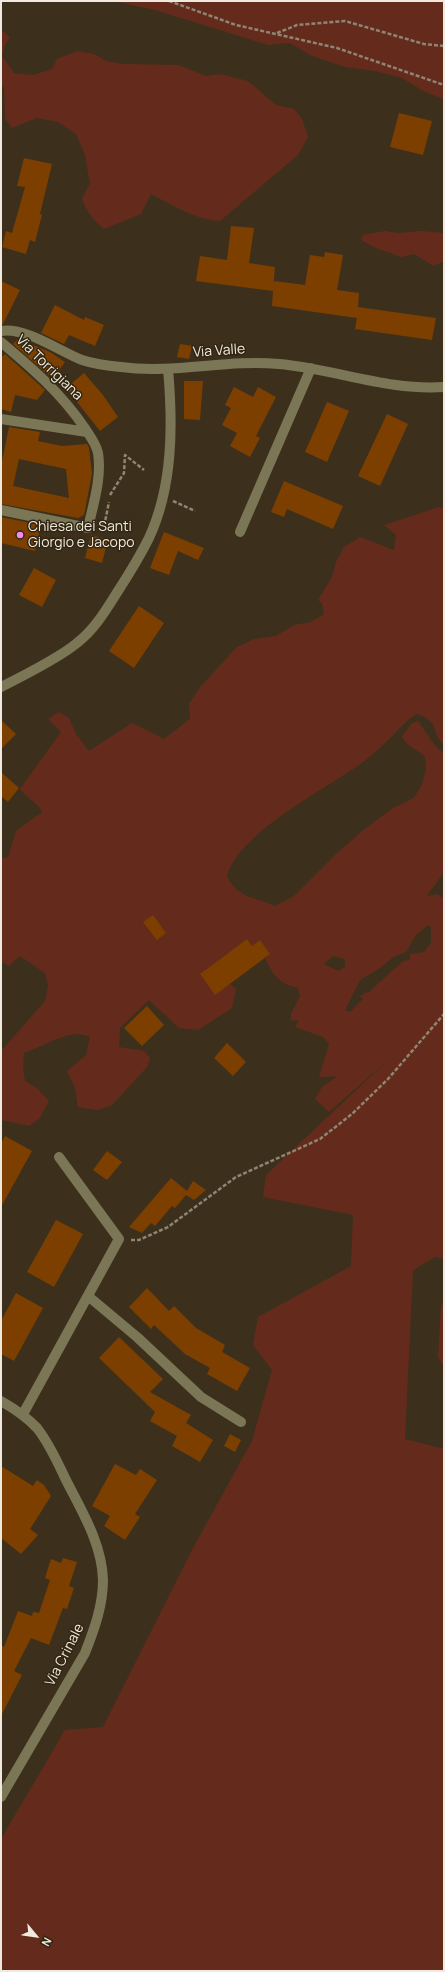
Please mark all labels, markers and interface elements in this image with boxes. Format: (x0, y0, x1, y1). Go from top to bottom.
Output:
street label: Via Torrigiana (12, 332, 86, 404)
street label: Via Valle (192, 341, 246, 361)
place label: Chiesa dei Santi Giorgio e Jacopo (28, 519, 134, 552)
marker: Chiesa dei Santi Giorgio e Jacopo (15, 530, 25, 540)
street label: Via Crinale (42, 1621, 88, 1689)
north arrow (16, 1916, 56, 1956)
text: N (38, 1935, 55, 1949)

